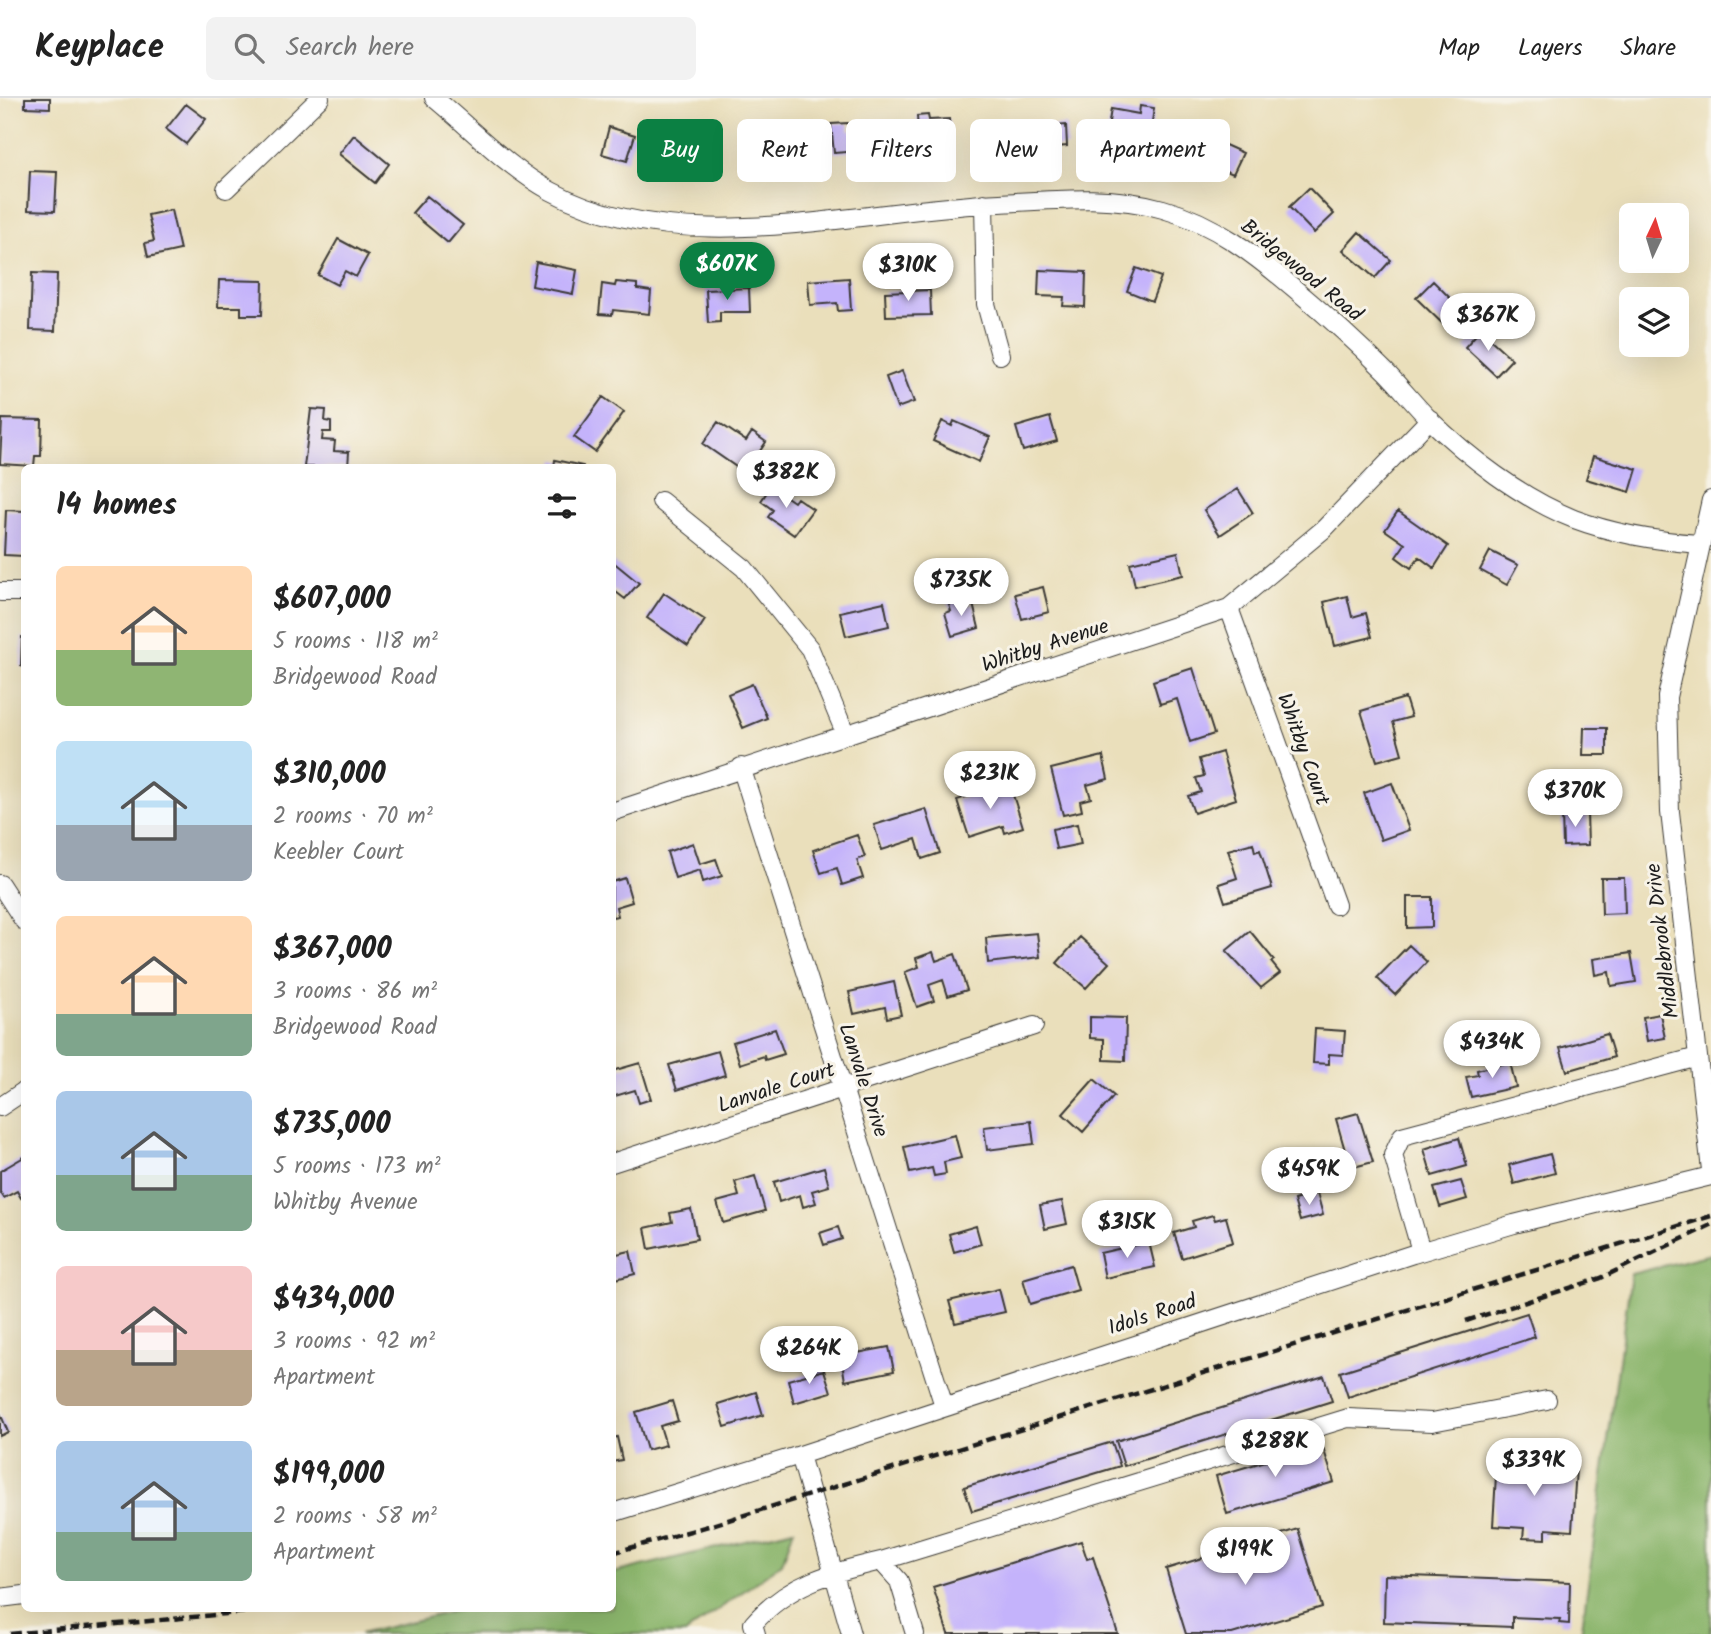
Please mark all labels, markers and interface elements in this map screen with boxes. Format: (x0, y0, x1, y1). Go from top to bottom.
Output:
search box (206, 17, 696, 80)
text: Keyplace (35, 22, 164, 75)
text: Search here (286, 27, 414, 69)
icon: search (230, 29, 268, 67)
text: Map (1438, 29, 1480, 68)
text: Layers (1518, 29, 1582, 68)
text: Share (1620, 29, 1676, 68)
chip: Buy (637, 119, 723, 182)
chip: Rent (737, 119, 832, 182)
chip: Filters (846, 119, 956, 182)
chip: New (970, 119, 1062, 182)
chip: Apartment (1076, 119, 1230, 182)
north arrow (1619, 203, 1689, 273)
map controls (1619, 203, 1689, 357)
street label: Bridgewood Road (1233, 211, 1370, 331)
pin: $607K (678, 242, 776, 302)
pin: $310K (859, 244, 957, 303)
text: $607K (696, 247, 758, 283)
text: $310K (879, 248, 937, 284)
button: layers (1619, 287, 1689, 357)
pin: $367K (1439, 294, 1537, 353)
text: $367K (1456, 298, 1520, 334)
pin: $382K (737, 450, 835, 510)
text: $382K (752, 455, 820, 491)
text: 14 homes (56, 482, 177, 530)
icon: filters (543, 487, 581, 525)
pin: $735K (912, 559, 1010, 618)
text: $735K (930, 563, 992, 599)
text: $607,000 (273, 576, 391, 624)
icon: home (112, 594, 196, 678)
street label: Whitby Avenue (978, 610, 1114, 683)
text: 5 rooms · 118 m² (273, 624, 438, 660)
text: Bridgewood Road (273, 660, 437, 696)
street label: Whitby Court (1267, 689, 1338, 811)
text: $310,000 (273, 751, 386, 799)
pin: $231K (941, 752, 1039, 811)
text: $231K (960, 756, 1020, 792)
icon: home (112, 769, 196, 853)
pin: $370K (1526, 770, 1624, 829)
text: $370K (1544, 774, 1606, 810)
text: 2 rooms · 70 m² (273, 799, 433, 835)
text: Keebler Court (273, 835, 404, 871)
street label: Middlebrook Drive (1638, 861, 1689, 1020)
text: $367,000 (273, 926, 392, 974)
icon: home (112, 944, 196, 1028)
text: 3 rooms · 86 m² (273, 974, 437, 1010)
text: Bridgewood Road (273, 1010, 437, 1046)
street label: Lanvale Drive (829, 1019, 897, 1142)
pin: $434K (1443, 1020, 1541, 1080)
text: $434K (1459, 1025, 1525, 1061)
street label: Lanvale Court (714, 1054, 840, 1123)
text: $735,000 (273, 1101, 391, 1149)
icon: home (112, 1119, 196, 1203)
pin: $459K (1260, 1148, 1358, 1207)
text: 5 rooms · 173 m² (273, 1149, 441, 1185)
text: $459K (1277, 1152, 1341, 1188)
text: Whitby Avenue (273, 1185, 418, 1221)
pin: $315K (1078, 1200, 1176, 1260)
text: $315K (1098, 1205, 1156, 1241)
text: $434,000 (273, 1276, 394, 1324)
street label: Idols Road (1104, 1285, 1201, 1345)
icon: home (112, 1294, 196, 1378)
text: 3 rooms · 92 m² (273, 1324, 435, 1360)
pin: $264K (760, 1326, 858, 1386)
text: $264K (776, 1331, 842, 1367)
text: Apartment (273, 1360, 375, 1396)
pin: $288K (1226, 1420, 1324, 1479)
text: $288K (1241, 1424, 1309, 1460)
pin: $339K (1485, 1438, 1583, 1498)
text: $339K (1502, 1443, 1566, 1479)
text: $199,000 (273, 1451, 384, 1499)
icon: home (112, 1469, 196, 1553)
text: 2 rooms · 58 m² (273, 1499, 437, 1535)
pin: $199K (1196, 1528, 1294, 1587)
text: $199K (1216, 1532, 1274, 1568)
text: Apartment (273, 1535, 375, 1571)

